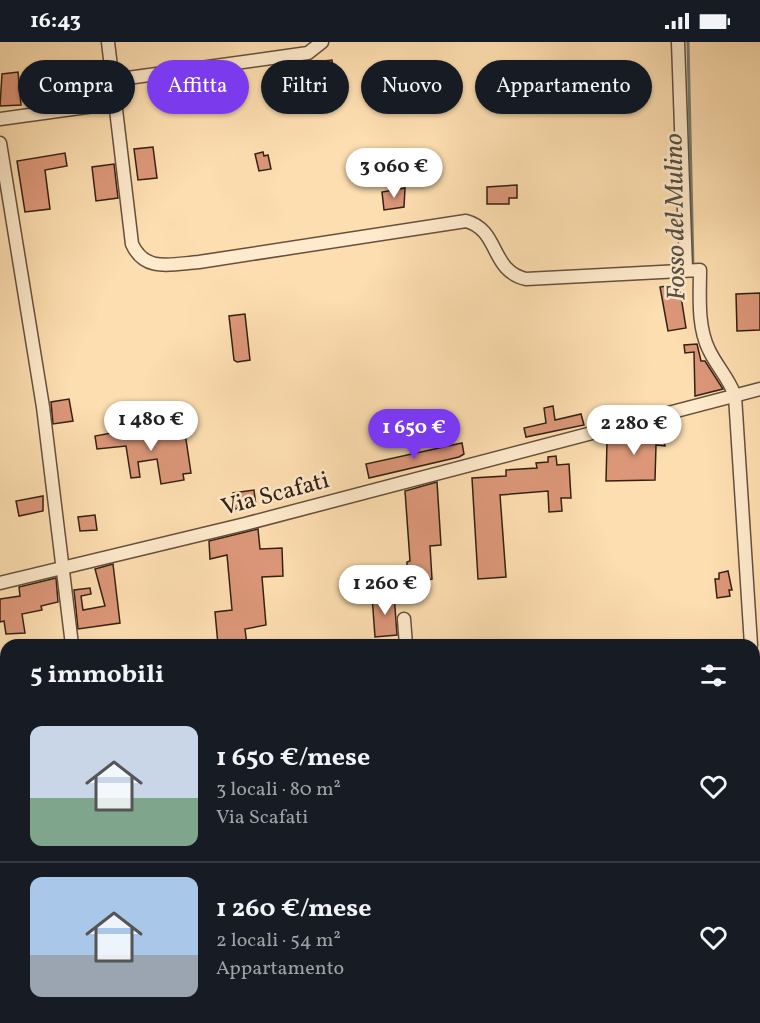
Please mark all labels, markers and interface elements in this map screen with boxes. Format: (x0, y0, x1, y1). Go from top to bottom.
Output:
text: 16:43 (30, 6, 81, 37)
chip: Compra (18, 60, 135, 114)
chip: Affitta (147, 60, 249, 114)
chip: Filtri (261, 60, 349, 114)
chip: Nuovo (361, 60, 463, 114)
chip: Appartamento (475, 60, 652, 114)
water label: Fosso del Mulino (657, 133, 695, 301)
pin: 3 060 € (339, 148, 449, 199)
text: 3 060 € (360, 153, 428, 181)
pin: 1 480 € (96, 401, 206, 452)
pin: 2 280 € (579, 405, 689, 456)
text: 1 480 € (118, 406, 184, 434)
pin: 1 650 € (359, 409, 469, 460)
text: 2 280 € (601, 410, 667, 438)
text: 1 650 € (382, 414, 446, 442)
street label: Via Scafati (218, 464, 333, 526)
pin: 1 260 € (330, 565, 440, 616)
text: 1 260 € (353, 570, 417, 598)
text: 5 immobili (30, 657, 164, 693)
icon: filters (697, 659, 730, 692)
text: 1 650 €/mese (216, 740, 370, 776)
icon: home (78, 750, 150, 822)
icon: heart (697, 770, 730, 803)
text: 3 locali · 80 m² (216, 776, 341, 804)
text: Via Scafati (216, 804, 308, 832)
text: 1 260 €/mese (216, 891, 372, 927)
icon: home (78, 901, 150, 973)
icon: heart (697, 921, 730, 954)
text: 2 locali · 54 m² (216, 927, 341, 955)
text: Appartamento (216, 955, 344, 983)

